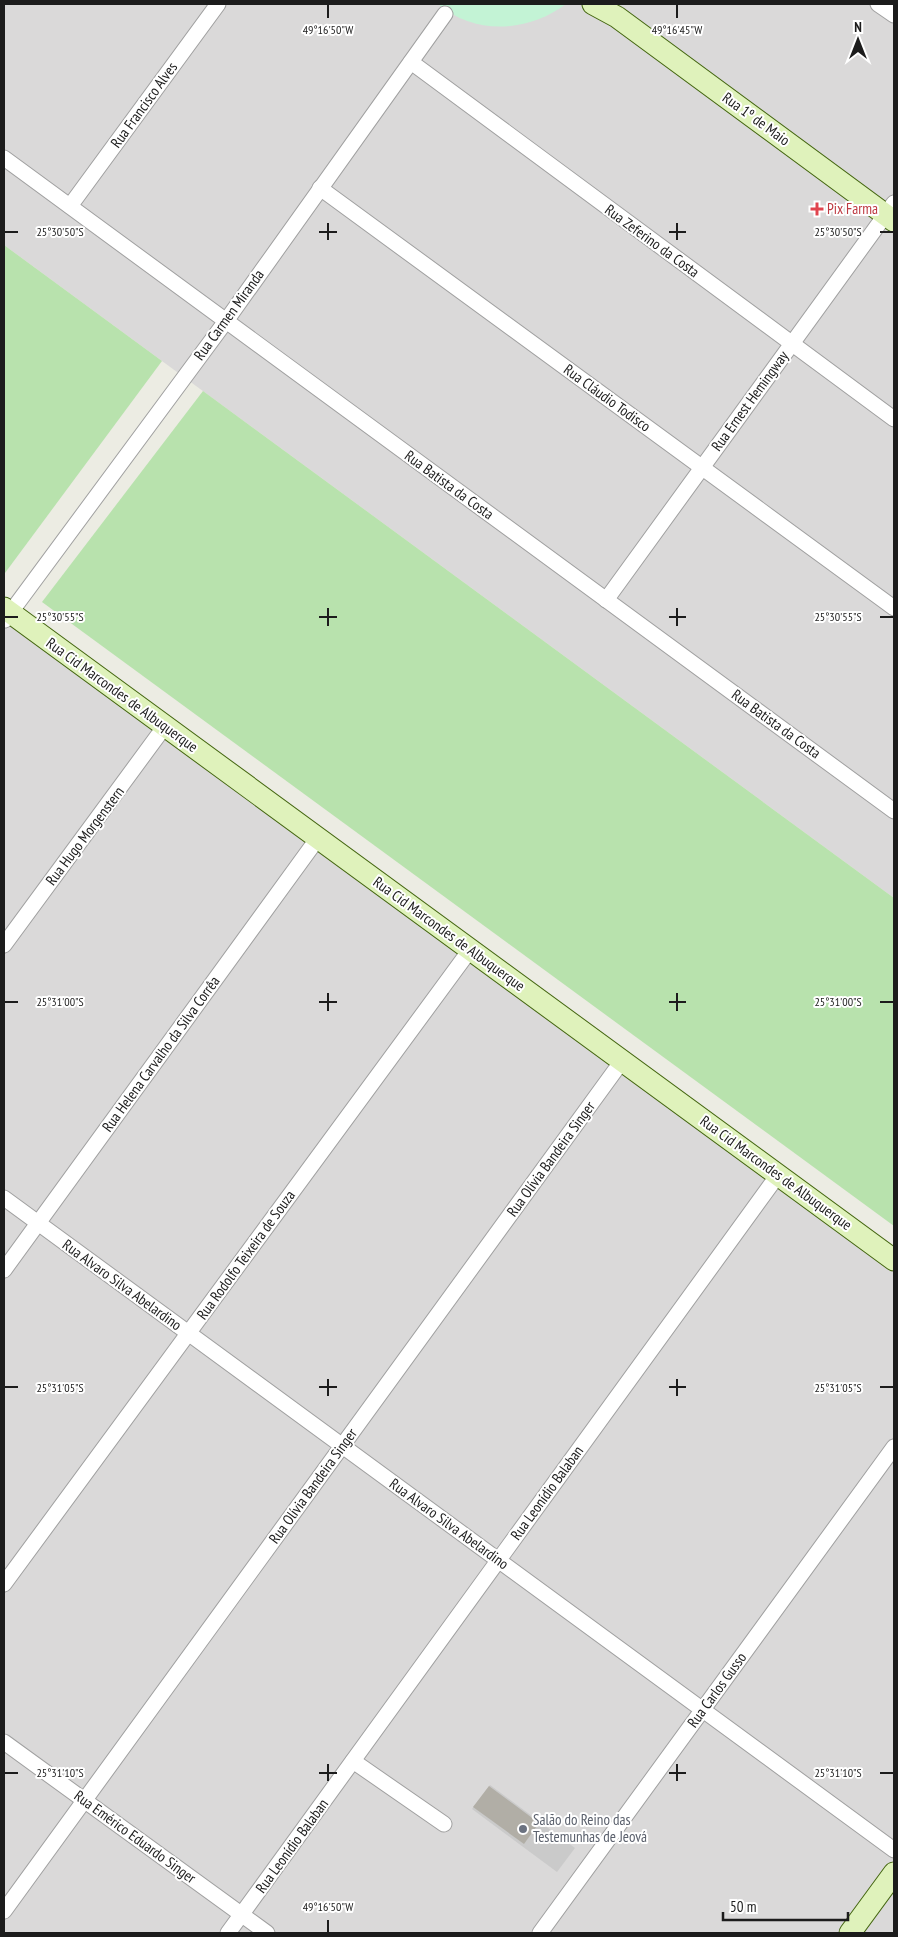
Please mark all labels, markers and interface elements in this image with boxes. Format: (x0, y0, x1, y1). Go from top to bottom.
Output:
north arrow (833, 15, 883, 65)
text: N (854, 18, 862, 36)
text: 49°16'50"W (303, 22, 353, 37)
text: 49°16'45"W (652, 22, 702, 37)
street label: Rua Francisco Alves (106, 58, 181, 151)
street label: Rua 1º de Maio (719, 88, 794, 149)
place label: Pix Farma (827, 199, 878, 218)
street label: Rua Zeferino da Costa (601, 200, 703, 281)
marker: Pix Farma (811, 203, 823, 215)
text: 25°30'50"S (36, 224, 84, 239)
text: 25°30'50"S (814, 224, 862, 239)
street label: Rua Carmen Miranda (189, 266, 268, 364)
street label: Rua Ernest Hemingway (707, 347, 793, 455)
street label: Rua Cláudio Todisco (560, 360, 654, 435)
street label: Rua Batista da Costa (401, 446, 498, 523)
text: 25°30'55"S (36, 609, 84, 624)
text: 25°30'55"S (814, 609, 862, 624)
street label: Rua Cid Marcondes de Albuquerque (43, 633, 202, 756)
street label: Rua Batista da Costa (728, 685, 825, 762)
street label: Rua Hugo Morgenstern (41, 782, 128, 889)
street label: Rua Cid Marcondes de Albuquerque (370, 872, 529, 995)
street label: Rua Helena Carvalho da Silva Corrêa (98, 972, 224, 1135)
text: 25°31'00"S (36, 994, 84, 1009)
text: 25°31'00"S (814, 994, 862, 1009)
street label: Rua Olívia Bandeira Singer (502, 1097, 599, 1220)
street label: Rua Cid Marcondes de Albuquerque (697, 1111, 856, 1234)
street label: Rua Rodolfo Teixeira de Souza (192, 1186, 299, 1323)
street label: Rua Alvaro Silva Abelardino (59, 1235, 186, 1334)
text: 25°31'05"S (36, 1380, 84, 1395)
text: 25°31'05"S (814, 1380, 862, 1395)
street label: Rua Olívia Bandeira Singer (264, 1424, 361, 1547)
street label: Rua Leonídio Balaban (506, 1442, 587, 1544)
street label: Rua Alvaro Silva Abelardino (386, 1474, 513, 1573)
street label: Rua Carlos Gusso (683, 1648, 750, 1731)
text: 25°31'10"S (36, 1765, 84, 1780)
text: 25°31'10"S (814, 1765, 862, 1780)
street label: Rua Emérico Eduardo Singer (71, 1786, 201, 1888)
street label: Rua Leonídio Balaban (251, 1795, 332, 1897)
place label: Salão do Reino das Testemunhas de Jeová (533, 1810, 647, 1846)
marker: Salão do Reino das Testemunhas de Jeová (517, 1823, 529, 1835)
scale bar (723, 1890, 848, 1922)
text: 50 m (730, 1897, 756, 1916)
text: 49°16'50"W (303, 1899, 353, 1914)

